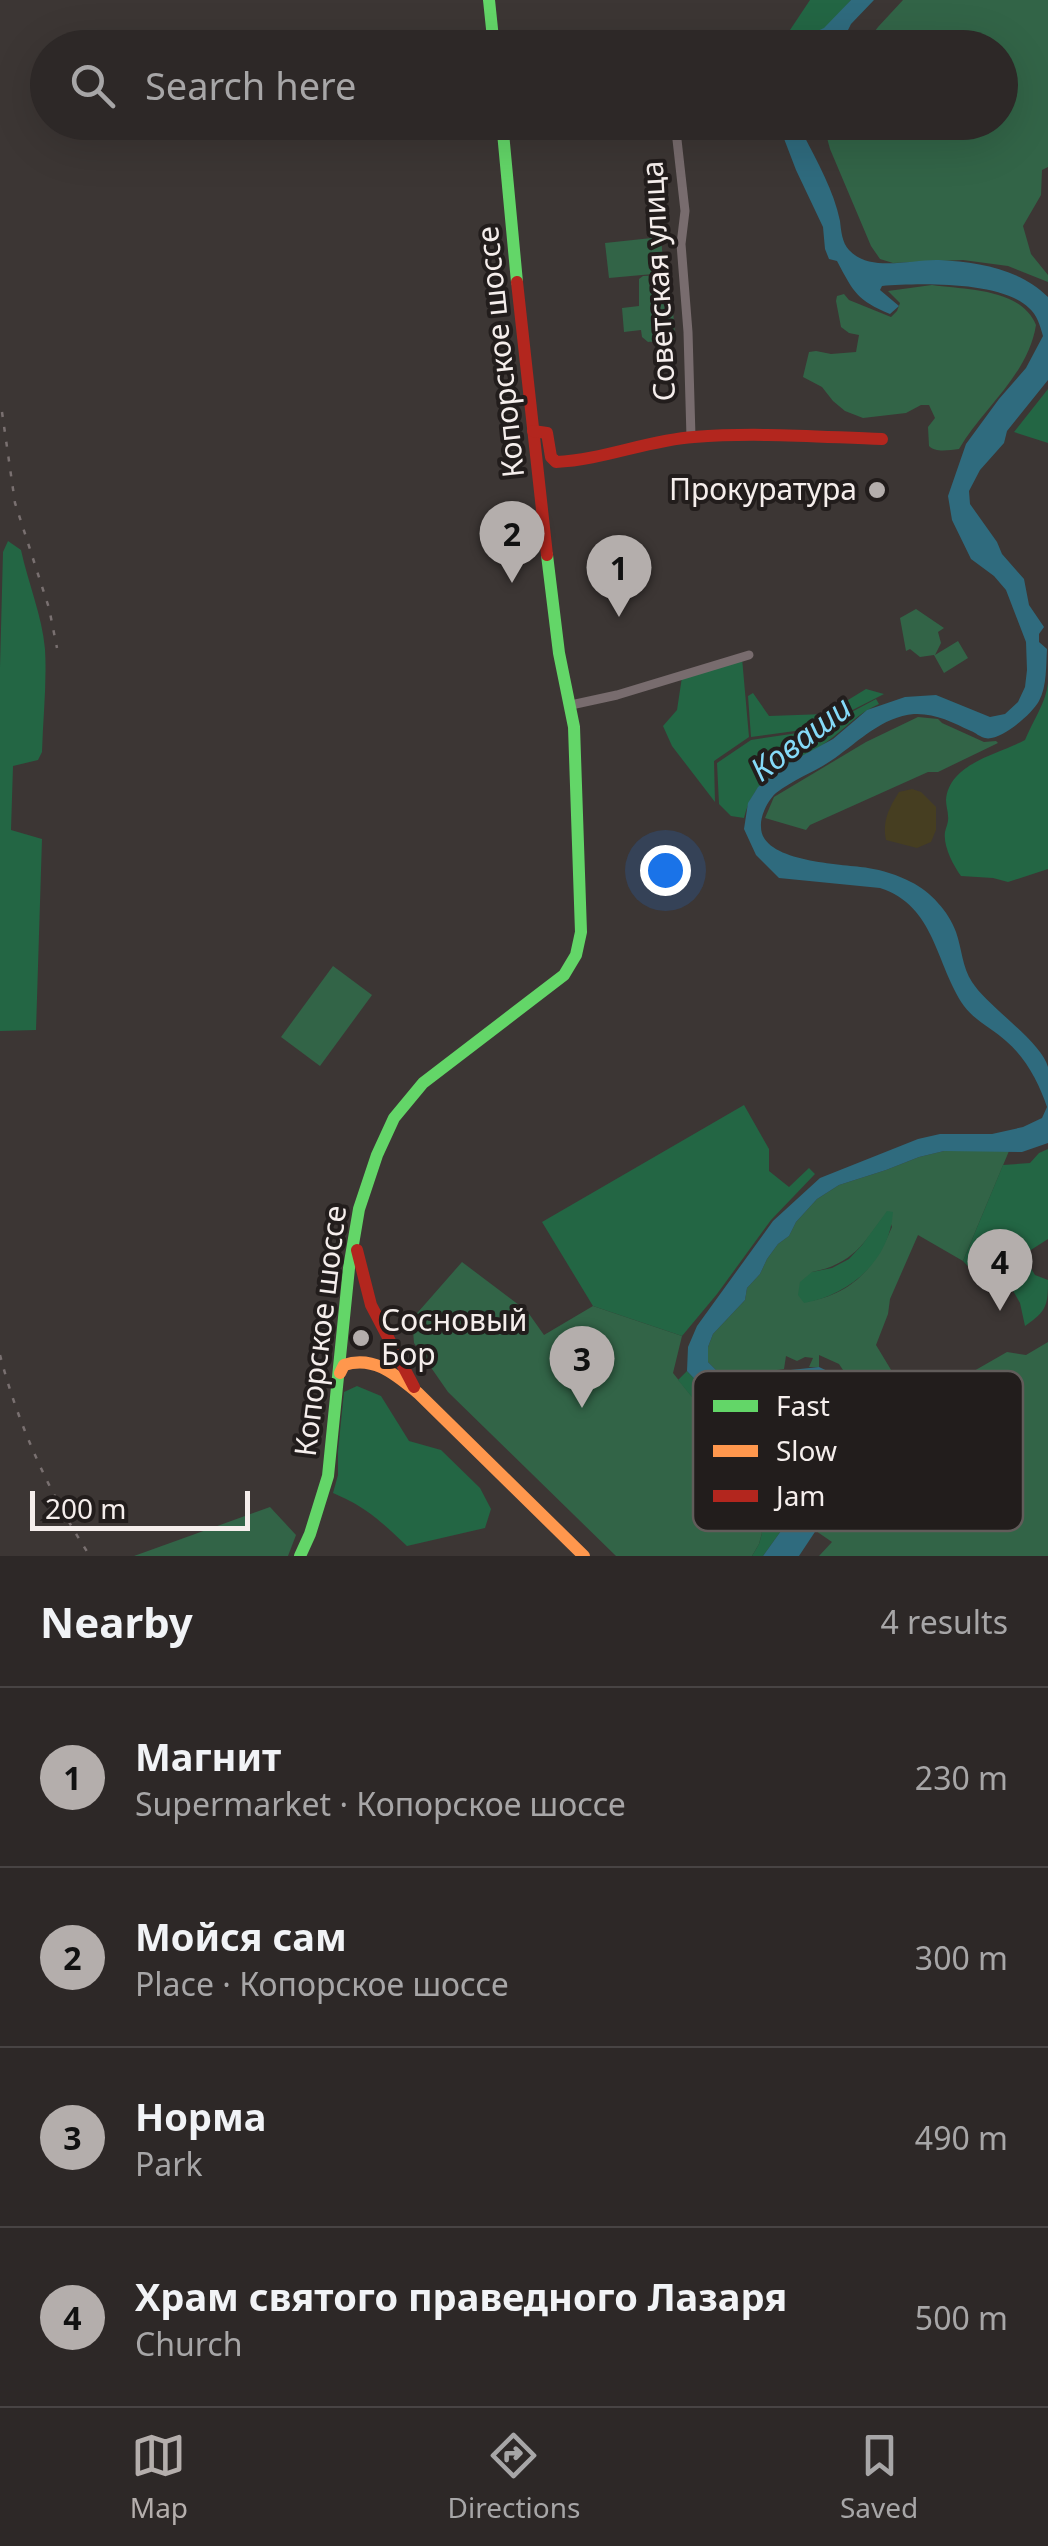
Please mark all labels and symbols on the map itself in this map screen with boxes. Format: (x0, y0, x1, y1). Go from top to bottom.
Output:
street label: Советская улица (631, 160, 684, 402)
street label: Копорское шоссе (466, 224, 533, 480)
place label: Прокуратура (669, 468, 857, 509)
marker: Прокуратура (866, 479, 888, 501)
pin: 2 (480, 500, 544, 583)
pin: 1 (586, 534, 652, 617)
water label: Коваши (741, 686, 859, 790)
your location (640, 845, 691, 896)
street label: Копорское шоссе (284, 1203, 355, 1459)
pin: 4 (968, 1228, 1032, 1311)
place label: Сосновый Бор (381, 1299, 527, 1374)
pin: 3 (550, 1326, 614, 1408)
marker: Сосновый Бор (350, 1327, 372, 1349)
legend (693, 1371, 1023, 1531)
text: Fast (776, 1386, 830, 1424)
text: Slow (776, 1431, 837, 1469)
text: Jam (773, 1476, 826, 1514)
scale bar (30, 1486, 250, 1530)

